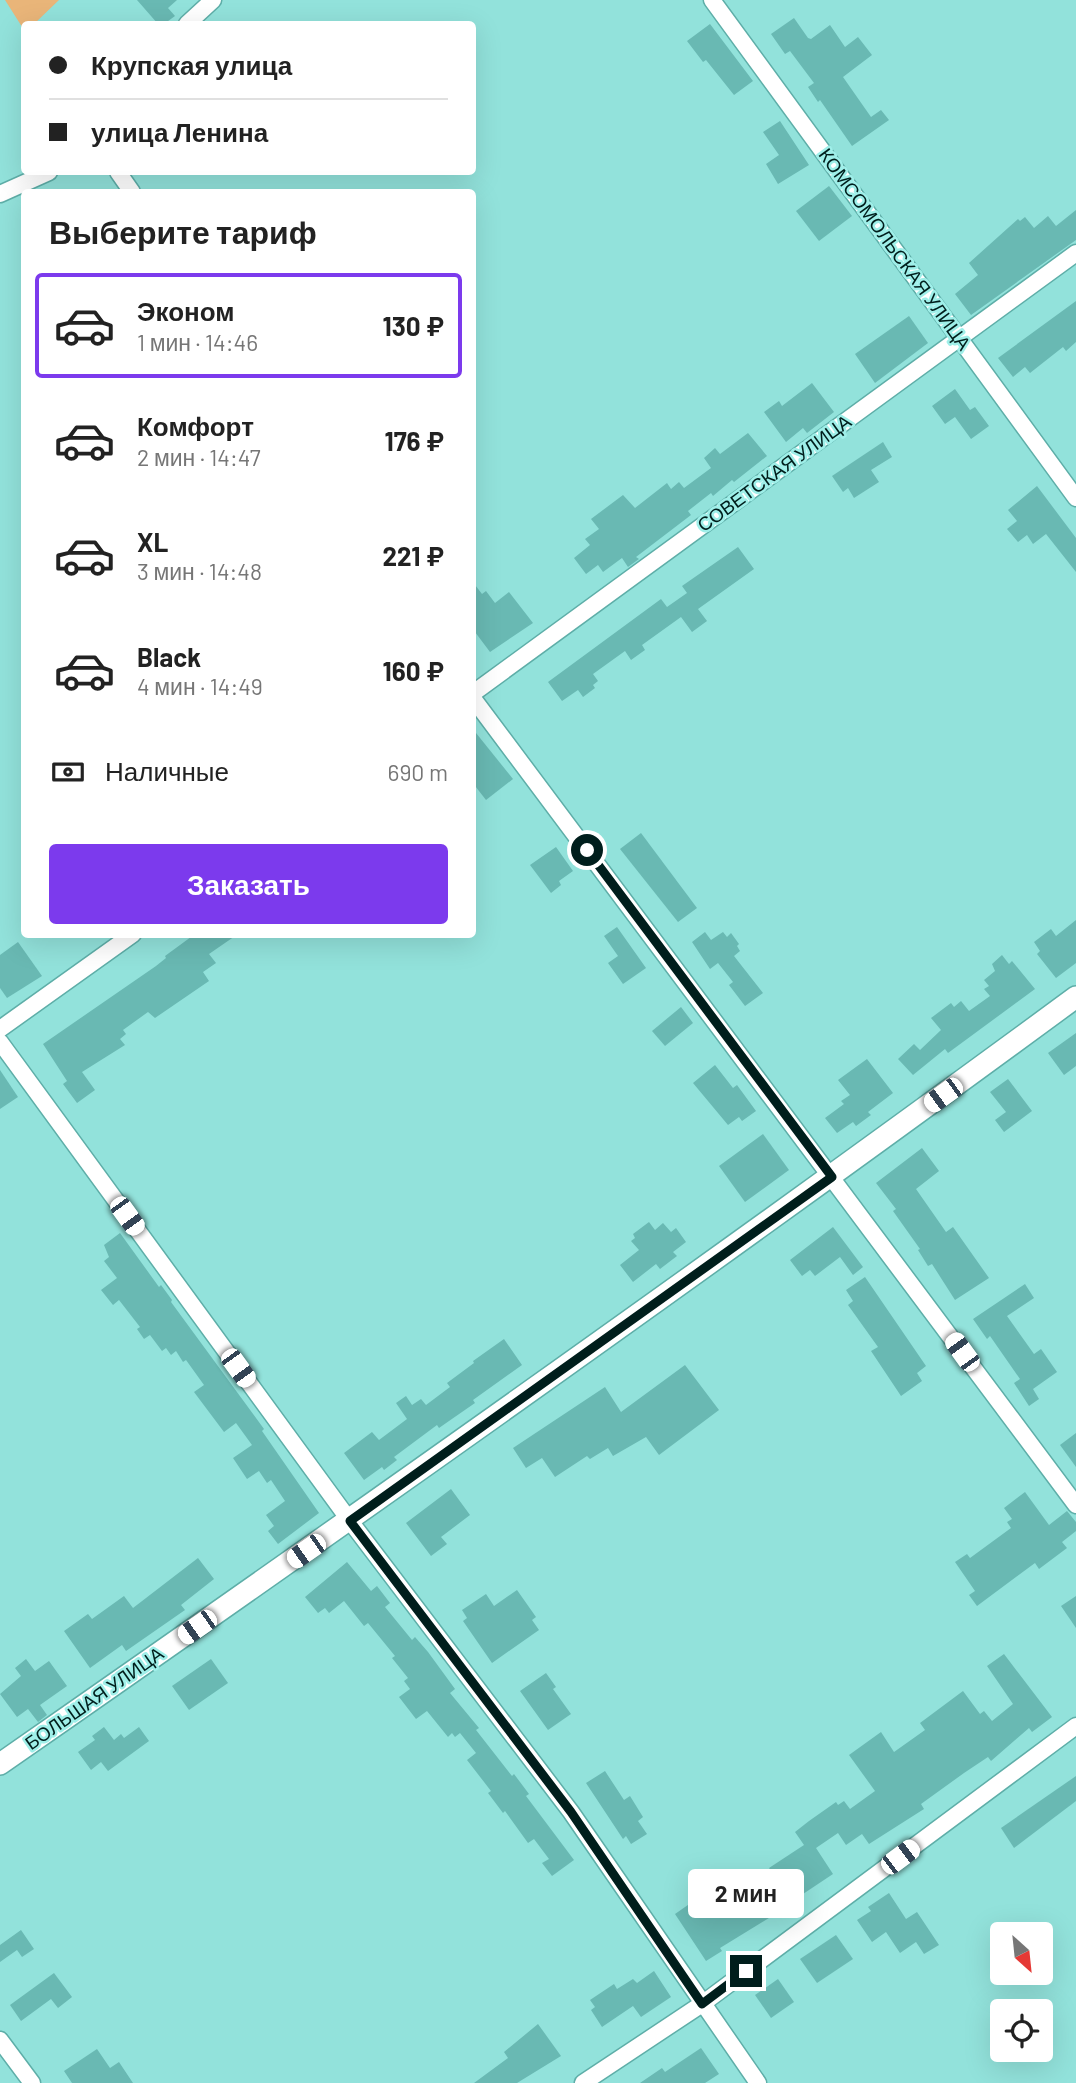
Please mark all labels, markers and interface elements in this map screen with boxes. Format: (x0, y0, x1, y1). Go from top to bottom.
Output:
text: Крупская улица (91, 49, 292, 80)
text: улица Ленина (91, 116, 268, 147)
street label: КОМСОМОЛЬСКАЯ УЛИЦА (814, 143, 977, 354)
text: Выберите тариф (49, 212, 317, 250)
icon: car (53, 294, 116, 357)
text: Эконом (137, 295, 235, 326)
text: 130 ₽ (383, 310, 444, 341)
text: 1 мин · 14:46 (137, 328, 258, 356)
icon: car (53, 409, 116, 472)
street label: СОВЕТСКАЯ УЛИЦА (692, 409, 855, 536)
text: Комфорт (137, 410, 254, 441)
text: 176 ₽ (385, 425, 444, 456)
text: 2 мин · 14:47 (137, 443, 261, 471)
icon: car (53, 524, 116, 587)
text: XL (137, 526, 168, 557)
text: 221 ₽ (382, 540, 444, 571)
text: 3 мин · 14:48 (137, 557, 262, 585)
icon: car (53, 639, 116, 702)
text: Black (137, 641, 201, 672)
text: 160 ₽ (383, 655, 444, 686)
text: 4 мин · 14:49 (137, 672, 263, 700)
icon: cash (49, 753, 87, 791)
text: Наличные (105, 755, 229, 786)
text: 690 m (388, 758, 448, 786)
route start (571, 834, 603, 866)
button: Заказать (49, 844, 448, 924)
car (920, 1074, 967, 1116)
car (107, 1193, 148, 1239)
car (942, 1329, 983, 1375)
car (218, 1345, 259, 1391)
car (283, 1530, 330, 1572)
car (174, 1606, 221, 1648)
street label: БОЛЬШАЯ УЛИЦА (20, 1641, 168, 1754)
car (877, 1836, 924, 1878)
callout: 2 мин (688, 1870, 804, 1918)
text: 2 мин (715, 1879, 777, 1907)
north arrow (990, 1922, 1054, 1984)
map controls (990, 1922, 1053, 2062)
route end (730, 1955, 762, 1987)
button: locate (990, 1999, 1053, 2062)

